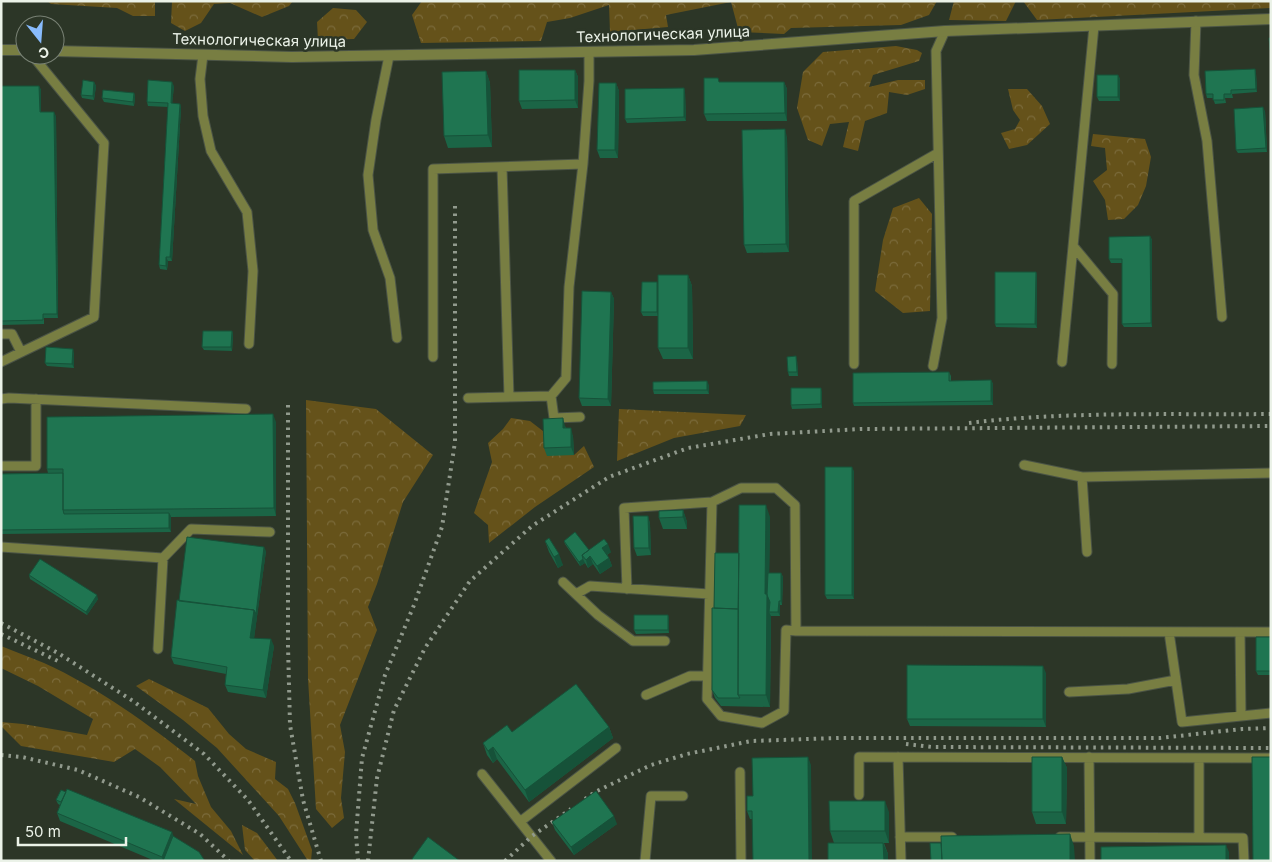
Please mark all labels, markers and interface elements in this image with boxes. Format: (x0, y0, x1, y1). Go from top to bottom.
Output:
north arrow (15, 15, 65, 65)
street label: Технологическая улица (576, 21, 750, 47)
street label: Технологическая улица (172, 29, 346, 51)
text: С (37, 43, 51, 63)
scale bar (18, 814, 125, 846)
text: 50 m (25, 822, 61, 841)

